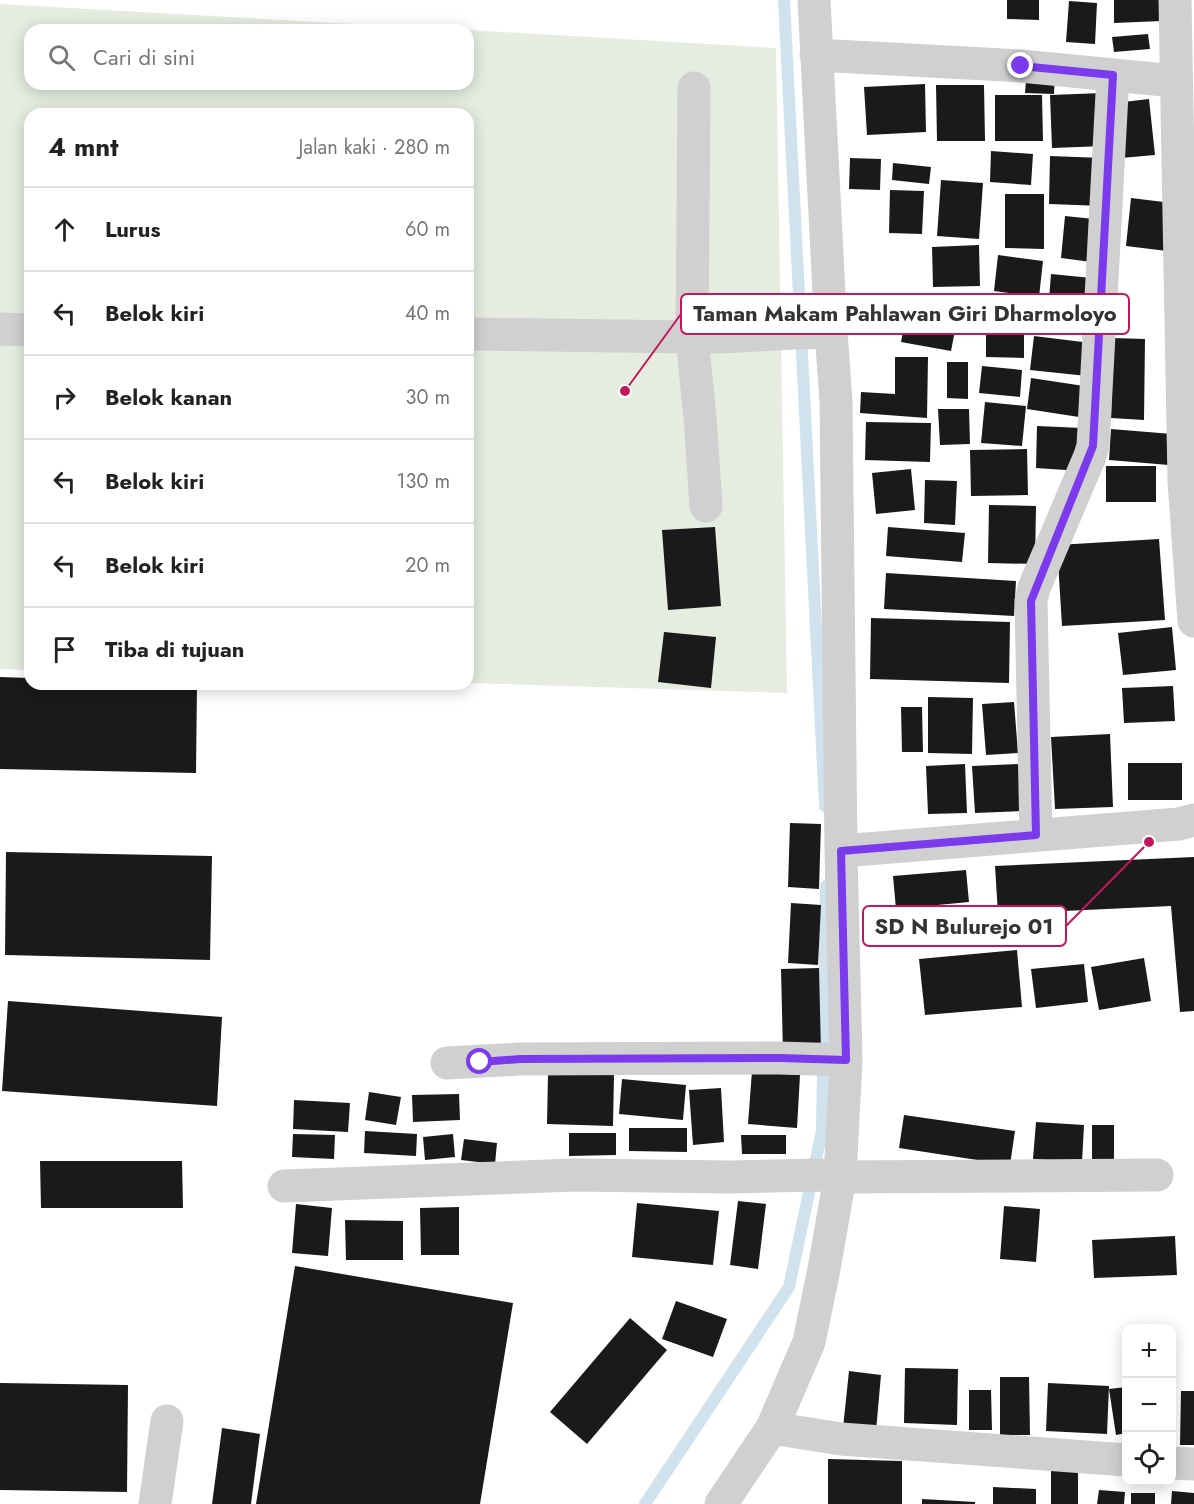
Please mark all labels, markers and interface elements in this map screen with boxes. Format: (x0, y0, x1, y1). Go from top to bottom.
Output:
search box (24, 24, 474, 90)
icon: search (45, 41, 78, 74)
text: Cari di sini (93, 41, 195, 73)
route end (1007, 52, 1033, 78)
text: 4 mnt (48, 128, 119, 166)
text: Jalan kaki · 280 m (299, 133, 450, 162)
icon: ahead (48, 213, 81, 246)
text: Lurus (105, 213, 161, 245)
text: 60 m (405, 215, 450, 244)
callout: Taman Makam Pahlawan Giri Dharmoloyo (681, 294, 1129, 334)
icon: left (48, 297, 81, 330)
text: Belok kiri (105, 297, 204, 329)
text: Taman Makam Pahlawan Giri Dharmoloyo (693, 297, 1117, 329)
text: 40 m (405, 299, 450, 328)
icon: right (48, 381, 81, 414)
text: Belok kanan (105, 381, 232, 413)
text: 30 m (405, 383, 450, 412)
icon: left (48, 465, 81, 498)
text: Belok kiri (105, 465, 204, 497)
text: 130 m (396, 467, 450, 496)
icon: left (48, 549, 81, 582)
text: Belok kiri (105, 549, 204, 581)
text: 20 m (405, 551, 450, 580)
icon: arrive (48, 633, 81, 666)
text: Tiba di tujuan (105, 633, 244, 665)
callout: SD N Bulurejo 01 (863, 906, 1066, 946)
text: SD N Bulurejo 01 (874, 910, 1054, 942)
route start (466, 1048, 492, 1074)
map controls (1122, 1324, 1176, 1486)
button: + (1122, 1324, 1176, 1378)
button: − (1122, 1378, 1176, 1432)
button: locate (1122, 1432, 1176, 1486)

